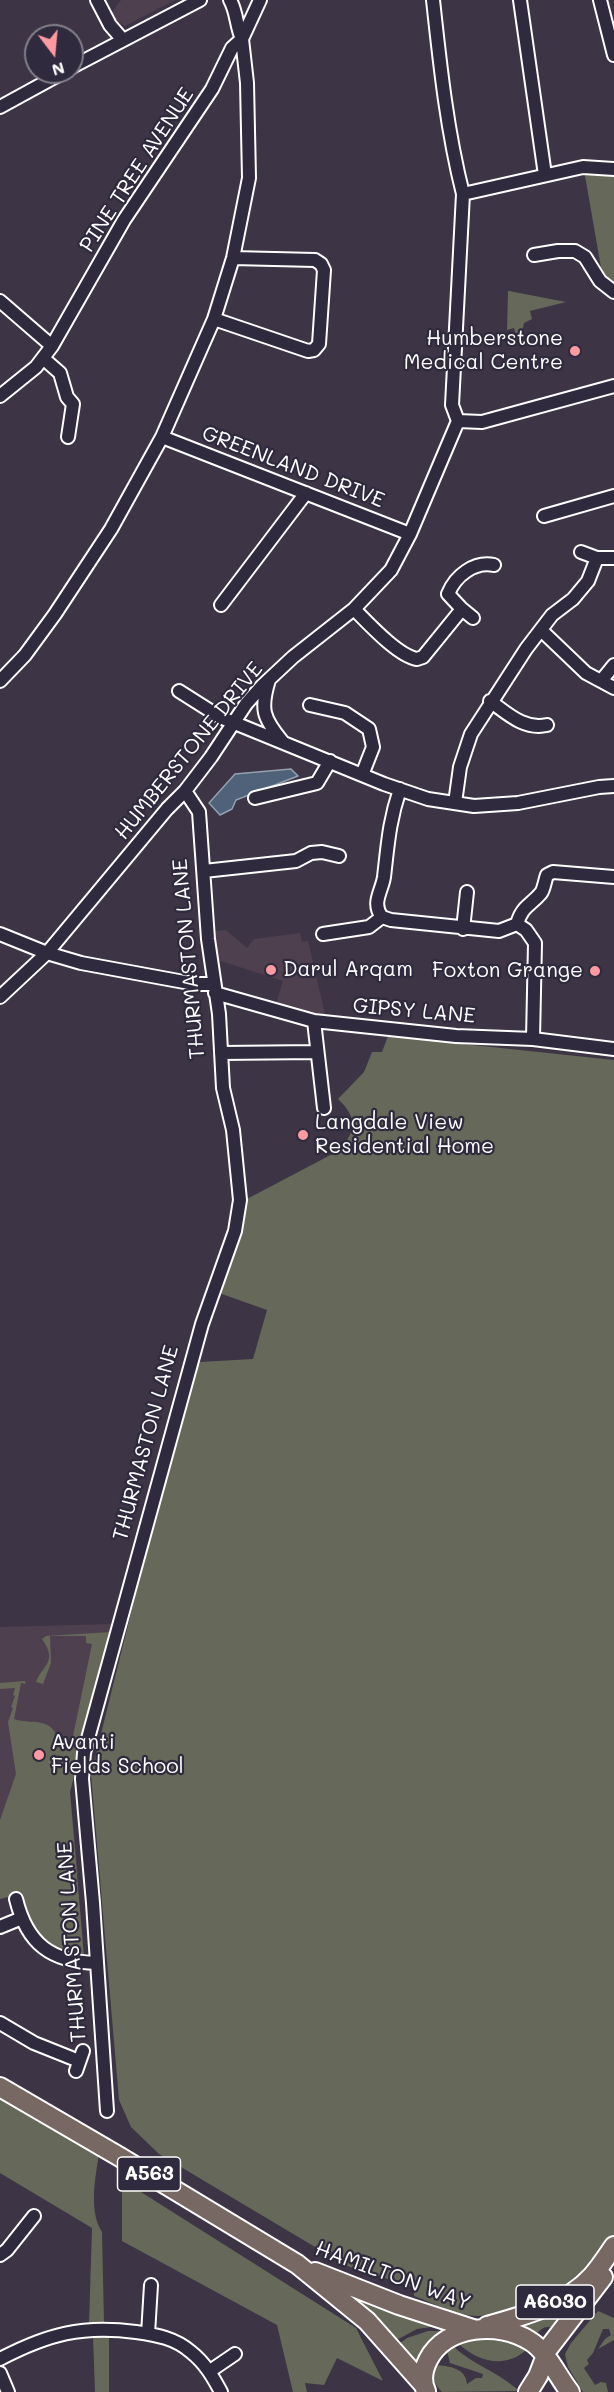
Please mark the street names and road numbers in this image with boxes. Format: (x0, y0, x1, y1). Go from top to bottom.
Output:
street label: PINE TREE AVENUE (75, 83, 199, 257)
street label: GREENLAND DRIVE (198, 421, 388, 513)
street label: HUMBERSTONE DRIVE (110, 657, 268, 845)
street label: THURMASTON LANE (168, 858, 210, 1060)
street label: GIPSY LANE (352, 993, 476, 1029)
street label: THURMASTON LANE (108, 1343, 184, 1543)
street label: THURMASTON LANE (52, 1841, 92, 2043)
road number: A563 (118, 2157, 180, 2191)
street label: HAMILTON WAY (312, 2236, 474, 2316)
road number: A6030 (516, 2285, 594, 2319)

